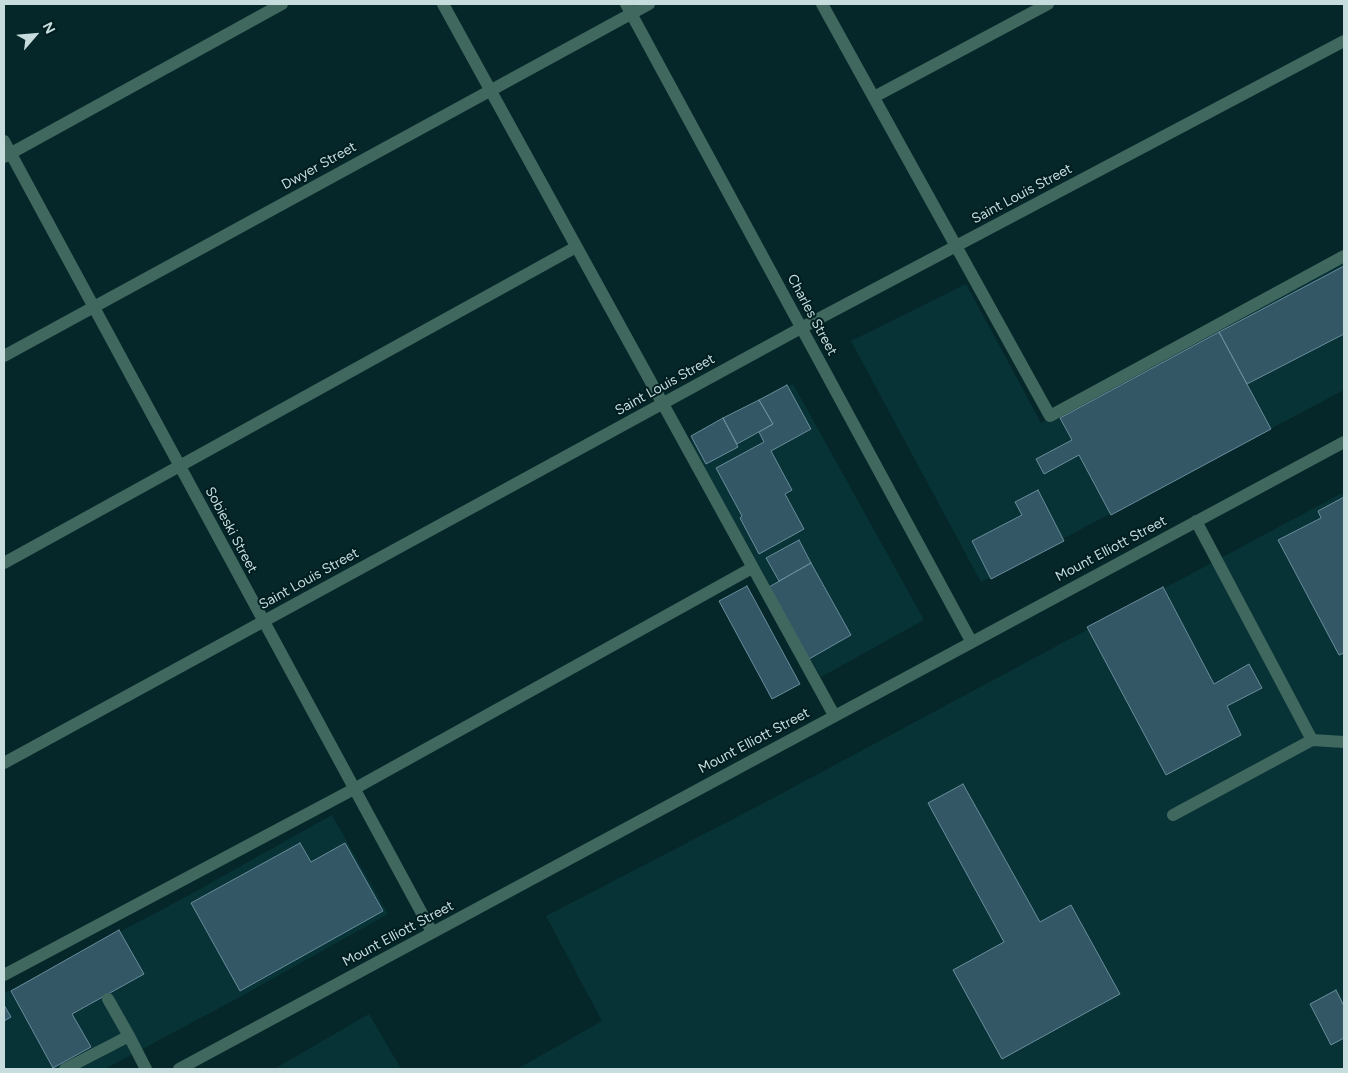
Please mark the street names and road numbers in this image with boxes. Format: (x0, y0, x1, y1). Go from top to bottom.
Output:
street label: Dwyer Street (279, 139, 359, 193)
street label: Saint Louis Street (969, 160, 1075, 228)
street label: Charles Street (784, 271, 840, 359)
street label: Saint Louis Street (612, 351, 718, 419)
street label: Sobieski Street (201, 484, 261, 576)
street label: Mount Elliott Street (1053, 513, 1169, 585)
street label: Saint Louis Street (256, 545, 362, 613)
street label: Mount Elliott Street (696, 705, 812, 777)
street label: Mount Elliott Street (340, 898, 456, 970)

